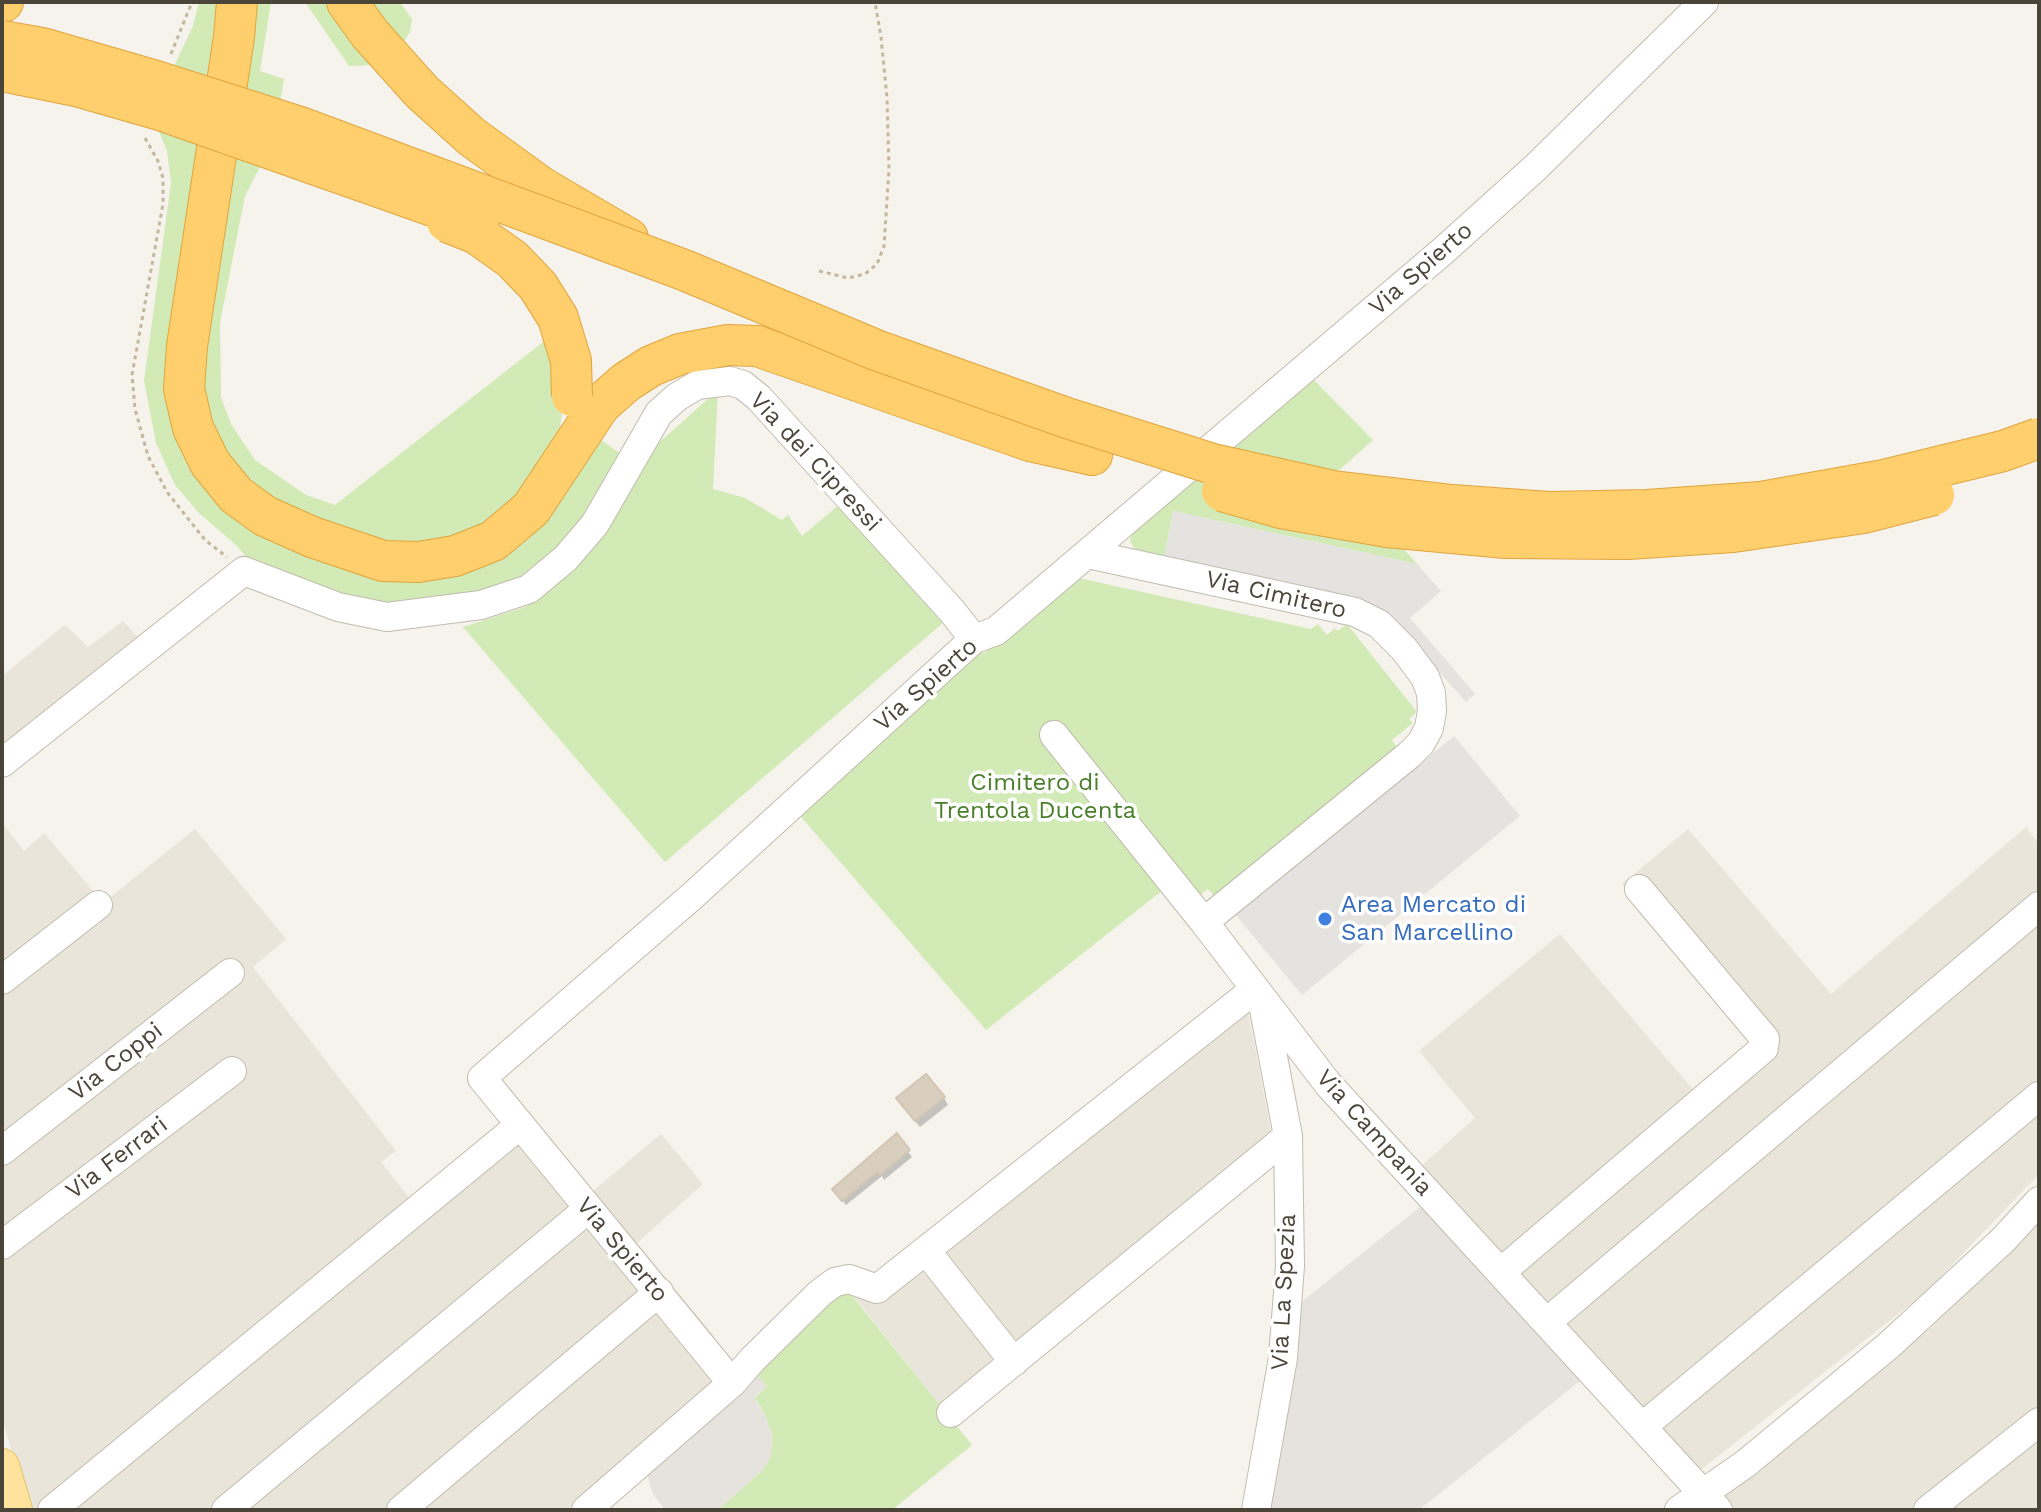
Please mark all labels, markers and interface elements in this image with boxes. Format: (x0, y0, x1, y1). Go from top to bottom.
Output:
street label: Via Spierto (1363, 216, 1479, 322)
street label: Via dei Cipressi (743, 386, 887, 538)
street label: Via Cimitero (1203, 565, 1349, 625)
street label: Via Spierto (868, 632, 984, 738)
park label: Cimitero di Trentola Ducenta (934, 769, 1136, 825)
place label: Area Mercato di San Marcellino (1341, 891, 1526, 947)
marker: Area Mercato di San Marcellino (1316, 910, 1334, 928)
street label: Via Coppi (63, 1016, 169, 1108)
street label: Via Campania (1310, 1064, 1438, 1202)
street label: Via Ferrari (60, 1110, 174, 1206)
street label: Via Spierto (570, 1192, 674, 1308)
street label: Via La Spezia (1266, 1213, 1302, 1371)

